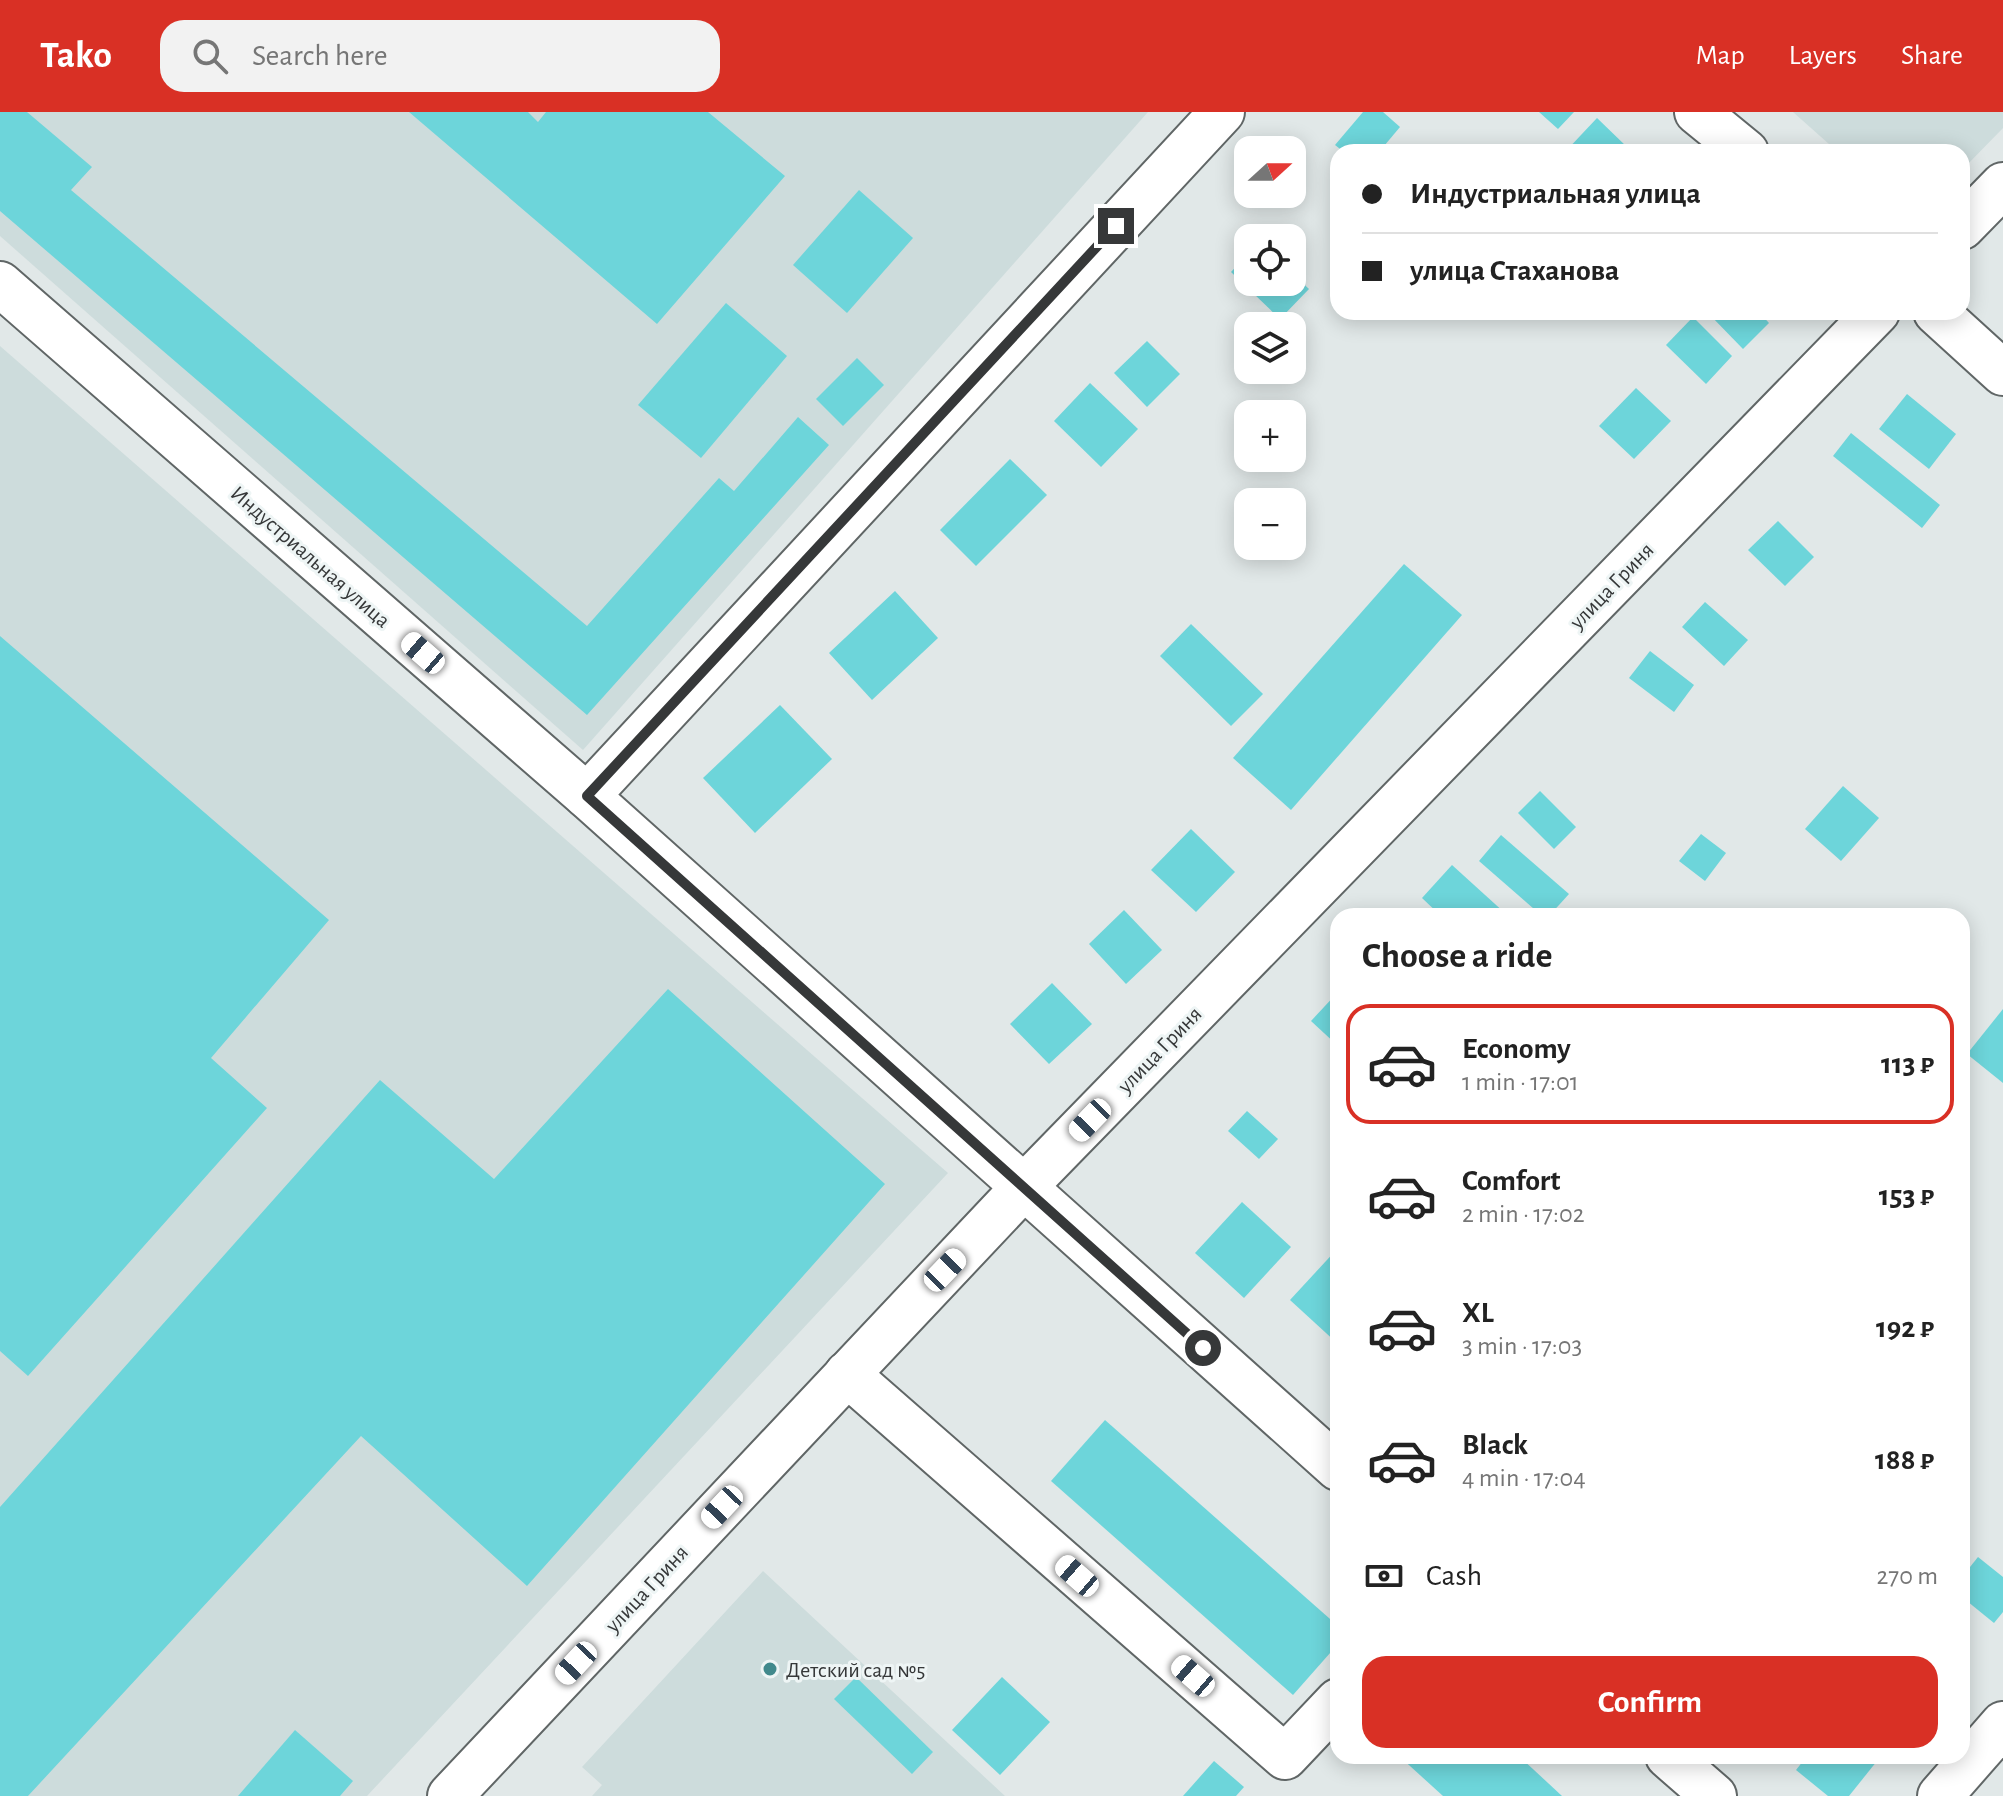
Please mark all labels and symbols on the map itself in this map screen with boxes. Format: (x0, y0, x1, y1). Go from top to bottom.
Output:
north arrow (1234, 136, 1306, 208)
route end (1098, 208, 1134, 244)
street label: Индустриальная улица (226, 482, 394, 632)
street label: улица Гриня (1565, 538, 1658, 634)
car (397, 628, 449, 678)
street label: улица Гриня (1113, 1002, 1206, 1098)
car (1065, 1094, 1115, 1146)
car (920, 1244, 970, 1296)
route start (1185, 1330, 1221, 1366)
car (697, 1481, 747, 1533)
street label: улица Гриня (600, 1541, 692, 1637)
car (1051, 1551, 1103, 1601)
car (551, 1637, 601, 1689)
car (1167, 1651, 1219, 1701)
place label: Детский сад №5 (786, 1659, 925, 1681)
marker: Детский сад №5 (761, 1660, 779, 1678)

